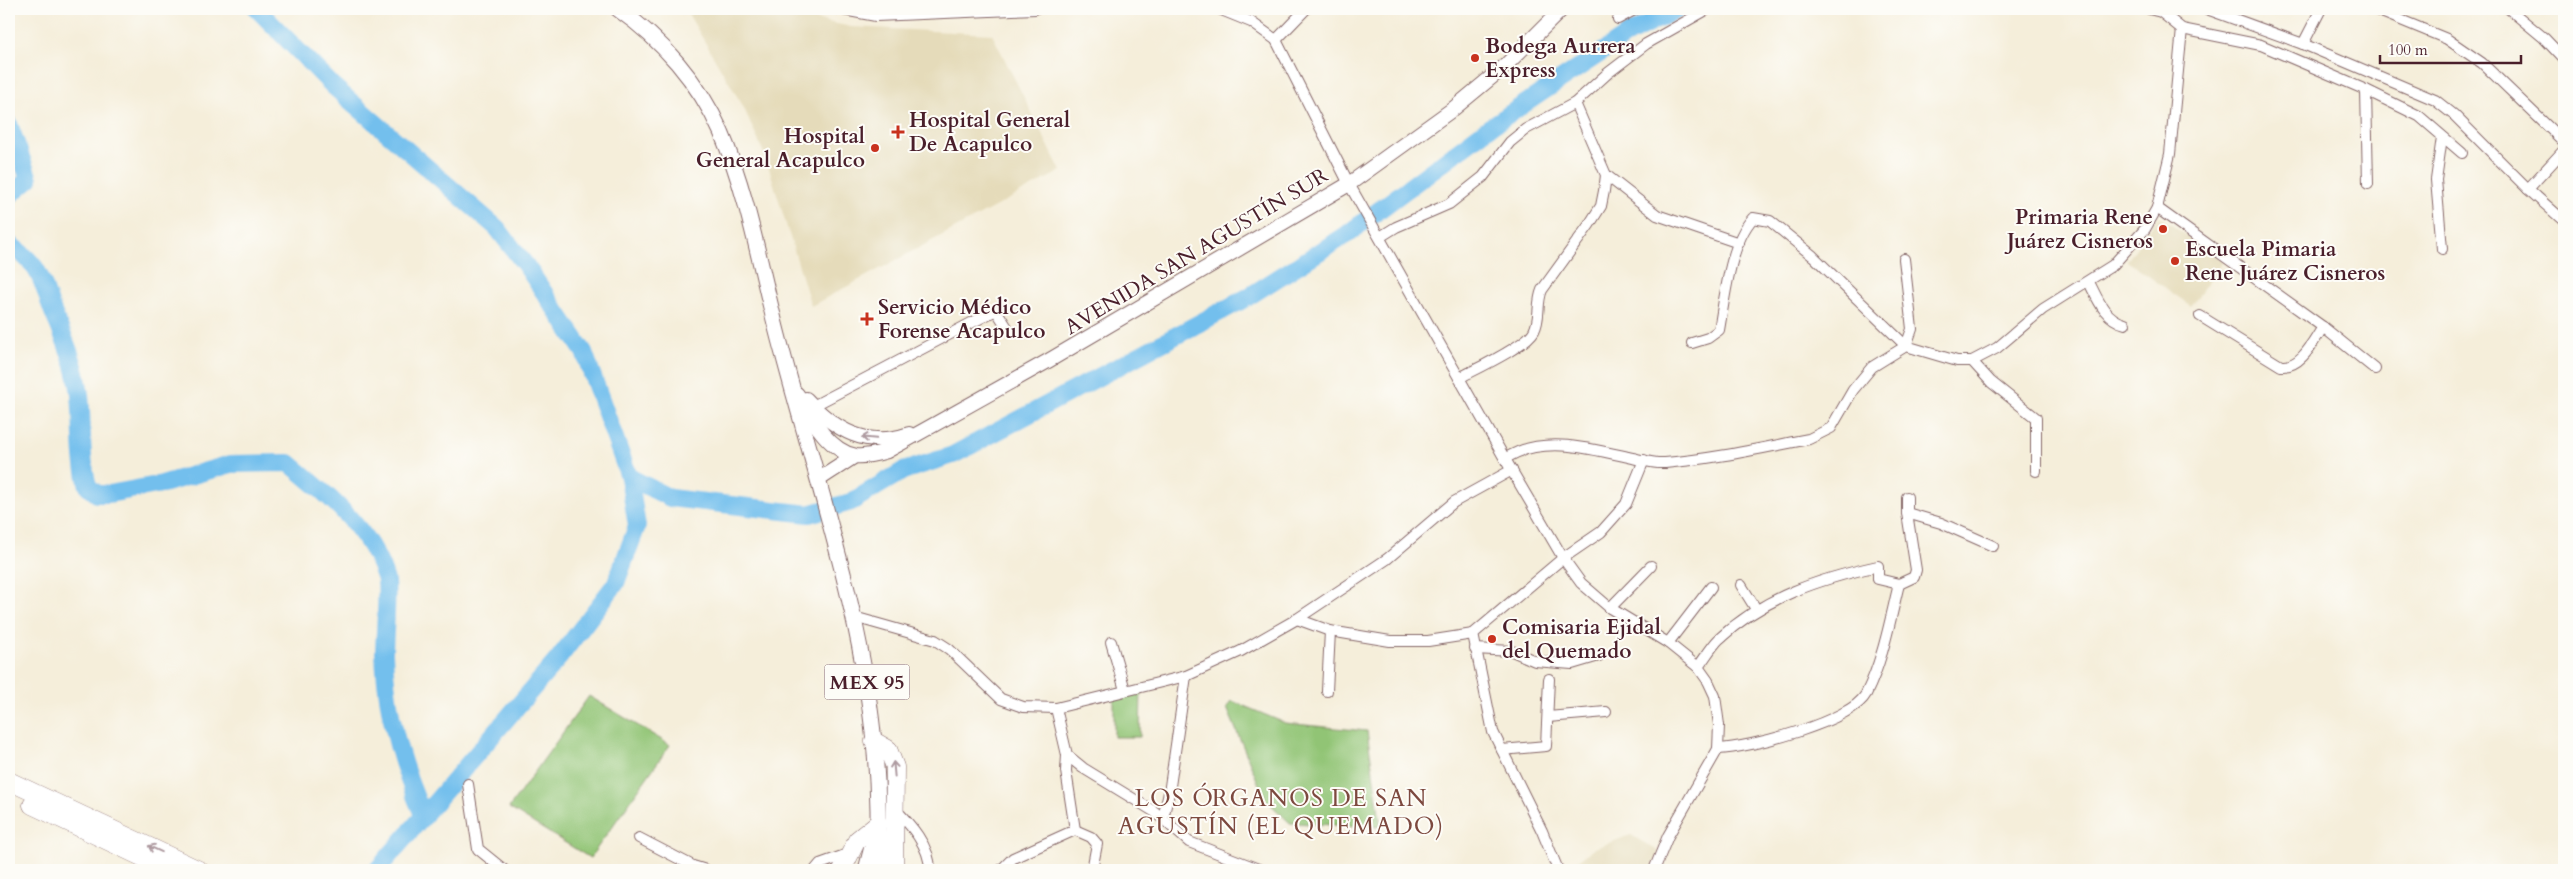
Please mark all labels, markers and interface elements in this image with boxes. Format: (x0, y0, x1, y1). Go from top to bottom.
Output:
place label: Bodega Aurrera Express (1485, 32, 1636, 85)
scale bar (2380, 32, 2522, 64)
text: 100 m (2388, 40, 2428, 60)
marker: Bodega Aurrera Express (1469, 52, 1481, 64)
place label: Hospital General De Acapulco (909, 106, 1070, 159)
place label: Hospital General Acapulco (696, 122, 865, 175)
marker: Hospital General De Acapulco (891, 125, 905, 139)
marker: Hospital General Acapulco (869, 142, 881, 154)
street label: AVENIDA SAN AGUSTÍN SUR (1059, 161, 1334, 342)
place label: Primaria Rene Juárez Cisneros (2004, 203, 2153, 256)
marker: Primaria Rene Juárez Cisneros (2157, 223, 2169, 235)
place label: Escuela Pimaria Rene Juárez Cisneros (2185, 235, 2385, 288)
marker: Escuela Pimaria Rene Juárez Cisneros (2169, 255, 2181, 267)
place label: Servicio Médico Forense Acapulco (878, 293, 1045, 346)
marker: Servicio Médico Forense Acapulco (860, 312, 874, 326)
one-way arrow (861, 433, 877, 443)
place label: Comisaria Ejidal del Quemado (1502, 613, 1661, 666)
marker: Comisaria Ejidal del Quemado (1486, 633, 1498, 645)
road number: MEX 95 (824, 664, 910, 700)
one-way arrow (889, 761, 899, 777)
district label: LOS ÓRGANOS DE SAN AGUSTÍN (EL QUEMADO) (1118, 782, 1444, 843)
one-way arrow (148, 844, 163, 854)

